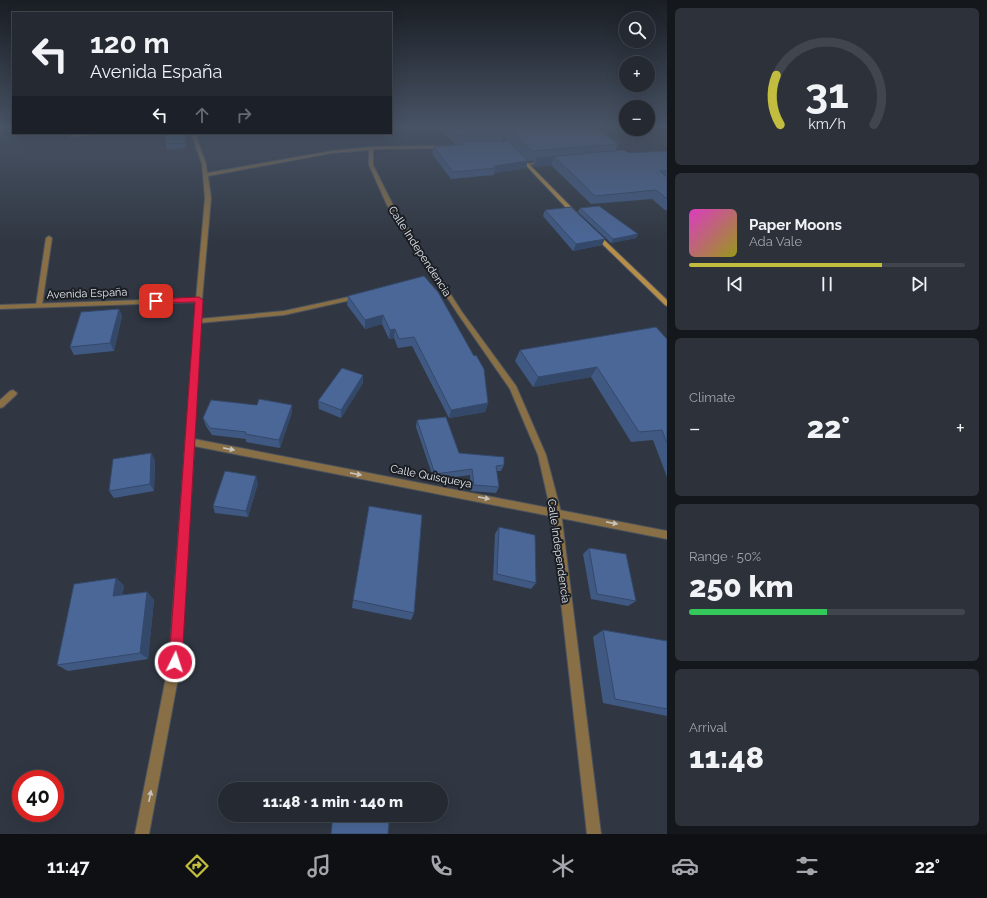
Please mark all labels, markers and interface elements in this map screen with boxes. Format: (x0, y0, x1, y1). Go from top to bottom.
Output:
map controls (619, 12, 655, 136)
button: search (619, 12, 655, 48)
text: 120 m (90, 27, 170, 60)
icon: left (24, 28, 76, 80)
button: + (619, 56, 655, 92)
text: Avenida España (90, 61, 222, 82)
text: 31 (805, 68, 849, 117)
button: − (619, 100, 655, 136)
icon: left (149, 104, 171, 126)
icon: ahead (191, 104, 213, 126)
icon: right (233, 104, 255, 126)
text: km/h (808, 115, 846, 131)
street label: Calle Independencia (386, 204, 454, 299)
text: Paper Moons (749, 216, 842, 234)
text: Ada Vale (749, 234, 802, 249)
icon: previous (724, 273, 746, 295)
icon: pause (816, 273, 838, 295)
icon: next (908, 273, 930, 295)
pin (139, 284, 173, 318)
street label: Avenida España (46, 286, 128, 301)
icon: arrive (145, 290, 167, 312)
text: Climate (689, 390, 735, 405)
text: 22° (807, 410, 850, 445)
text: − (689, 415, 701, 441)
text: + (956, 415, 965, 441)
one-way arrow (223, 446, 235, 452)
street label: Calle Quisqueya (389, 462, 473, 491)
one-way arrow (350, 471, 362, 477)
one-way arrow (478, 496, 490, 502)
street label: Calle Independencia (545, 498, 572, 604)
one-way arrow (605, 521, 618, 527)
text: Range · 50% (689, 549, 761, 564)
text: 250 km (689, 569, 794, 604)
position arrow (154, 641, 196, 683)
text: Arrival (689, 720, 727, 735)
text: 11:48 (689, 740, 764, 775)
speed limit sign: 40 (12, 770, 64, 822)
one-way arrow (147, 790, 153, 802)
text: 11:48 · 1 min · 140 m (263, 793, 403, 811)
icon: directions (183, 852, 211, 880)
icon: music (305, 852, 333, 880)
icon: phone (427, 852, 455, 880)
icon: climate (549, 852, 577, 880)
icon: car (671, 852, 699, 880)
icon: filters (793, 852, 821, 880)
text: 11:47 (47, 856, 90, 877)
text: 22° (915, 856, 940, 877)

